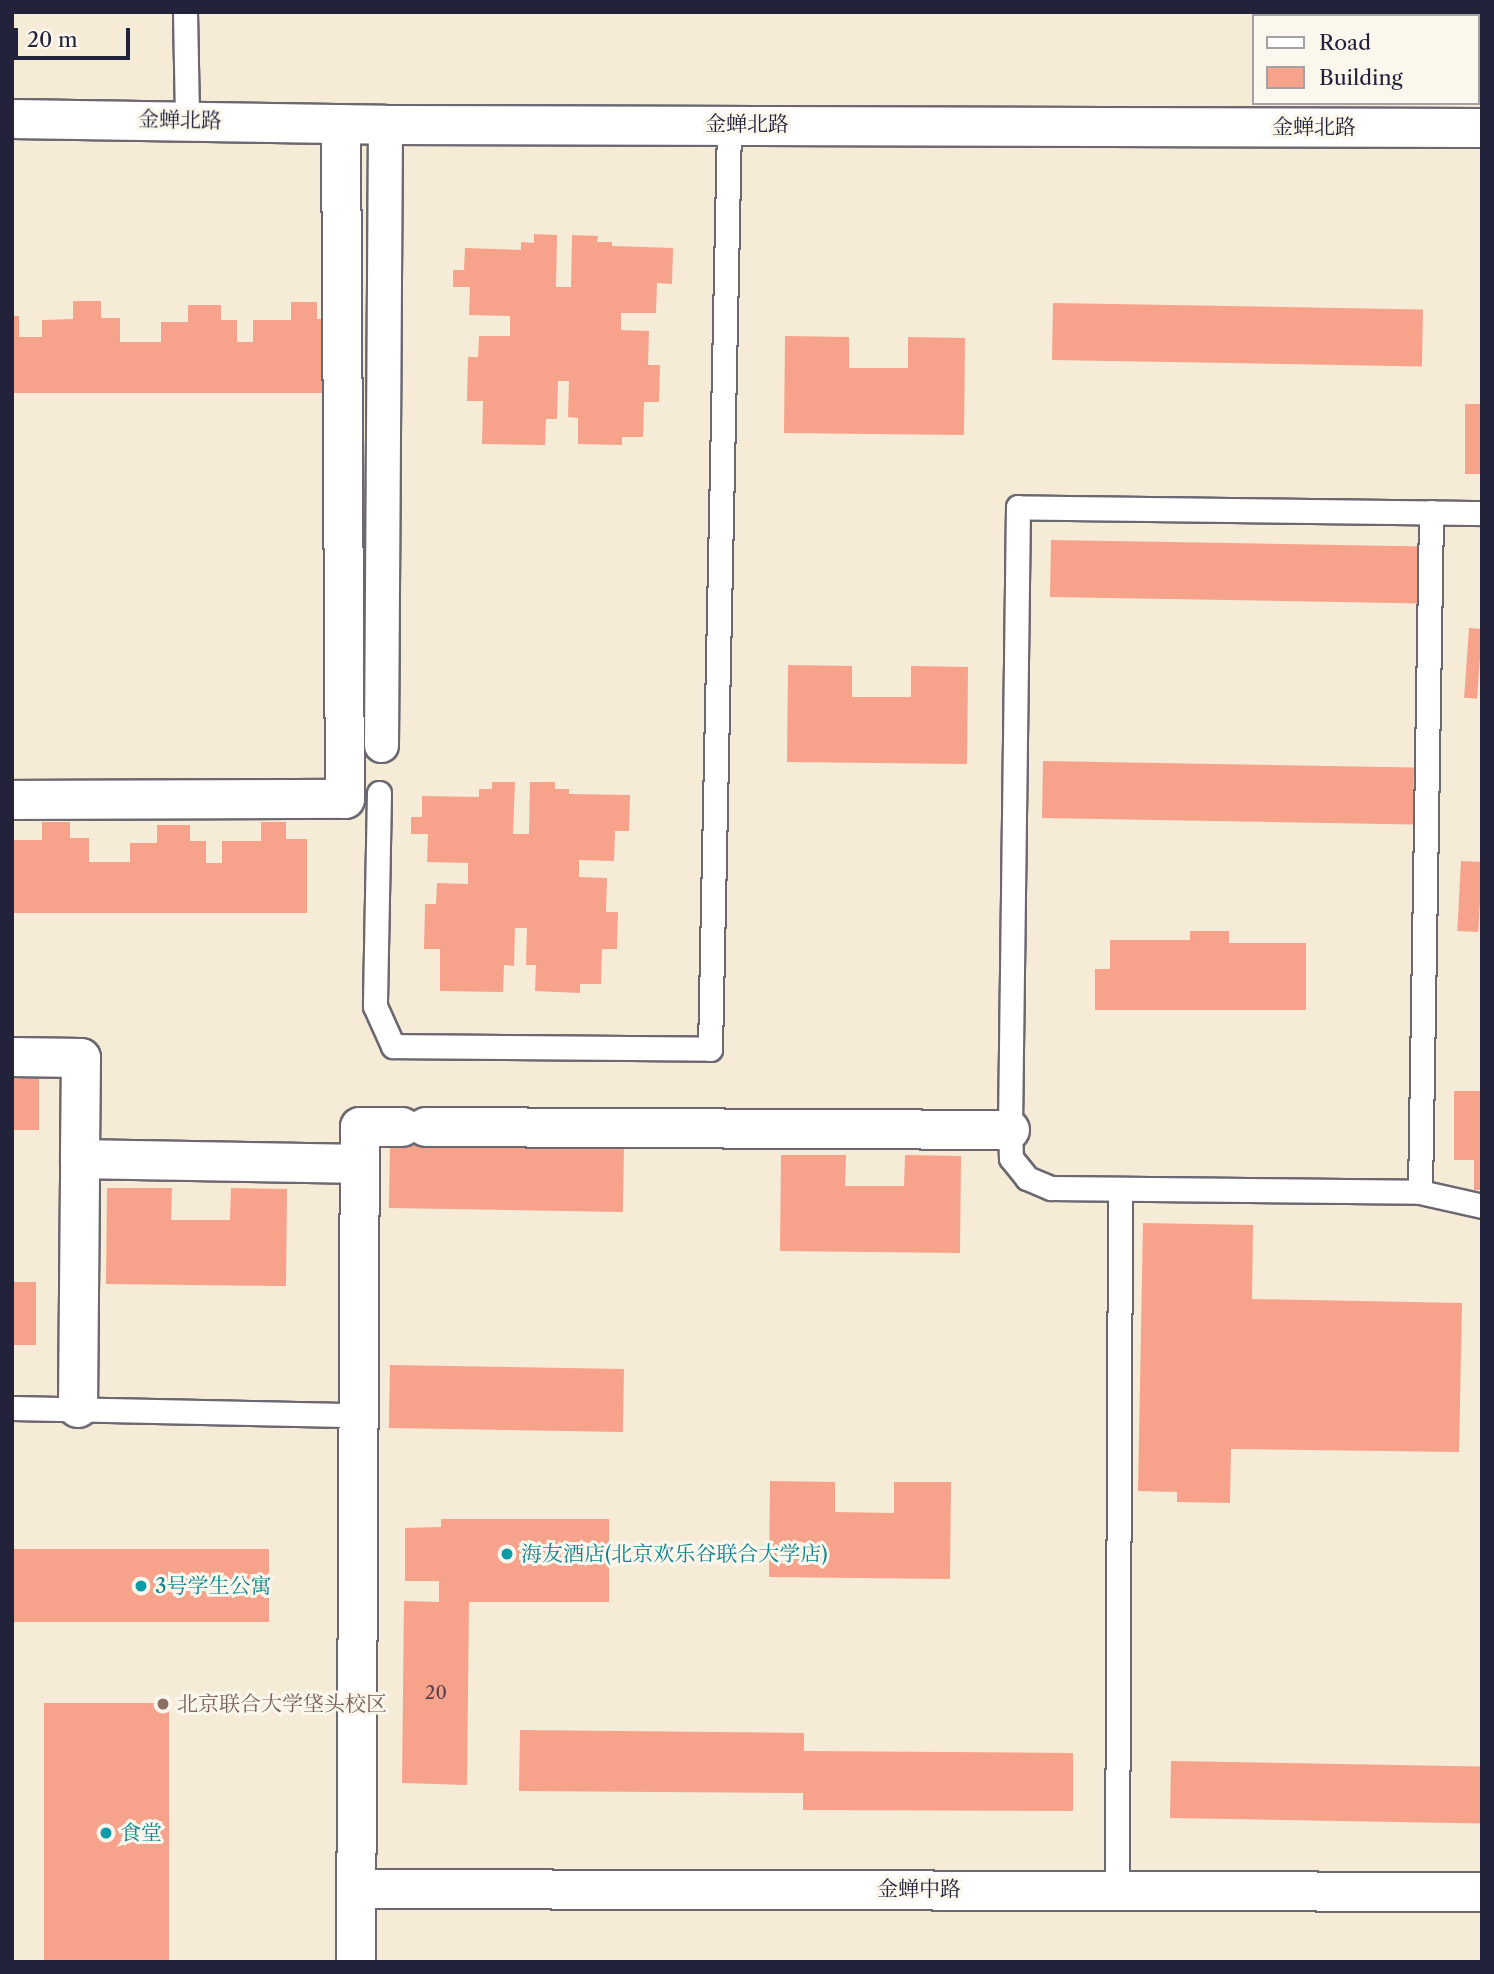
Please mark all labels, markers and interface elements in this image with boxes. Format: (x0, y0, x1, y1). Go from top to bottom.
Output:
scale bar (18, 14, 133, 58)
legend (1252, 14, 1480, 105)
text: 20 m (27, 27, 78, 52)
text: Road (1319, 30, 1371, 55)
text: Building (1319, 65, 1403, 90)
street label: 金蝉北路 (138, 107, 222, 133)
street label: 金蝉北路 (705, 111, 789, 137)
street label: 金蝉北路 (1272, 114, 1356, 140)
place label: 海友酒店(北京欢乐谷联合大学店) (521, 1541, 828, 1567)
marker: 海友酒店(北京欢乐谷联合大学店) (499, 1546, 515, 1562)
place label: 3号学生公寓 (155, 1573, 272, 1599)
marker: 3号学生公寓 (133, 1578, 149, 1594)
house number: 20 (425, 1682, 447, 1704)
place label: 北京联合大学垡头校区 (177, 1691, 387, 1717)
marker: 北京联合大学垡头校区 (155, 1696, 171, 1712)
place label: 食堂 (120, 1820, 162, 1846)
marker: 食堂 (98, 1825, 114, 1841)
street label: 金蝉中路 (877, 1876, 961, 1902)

